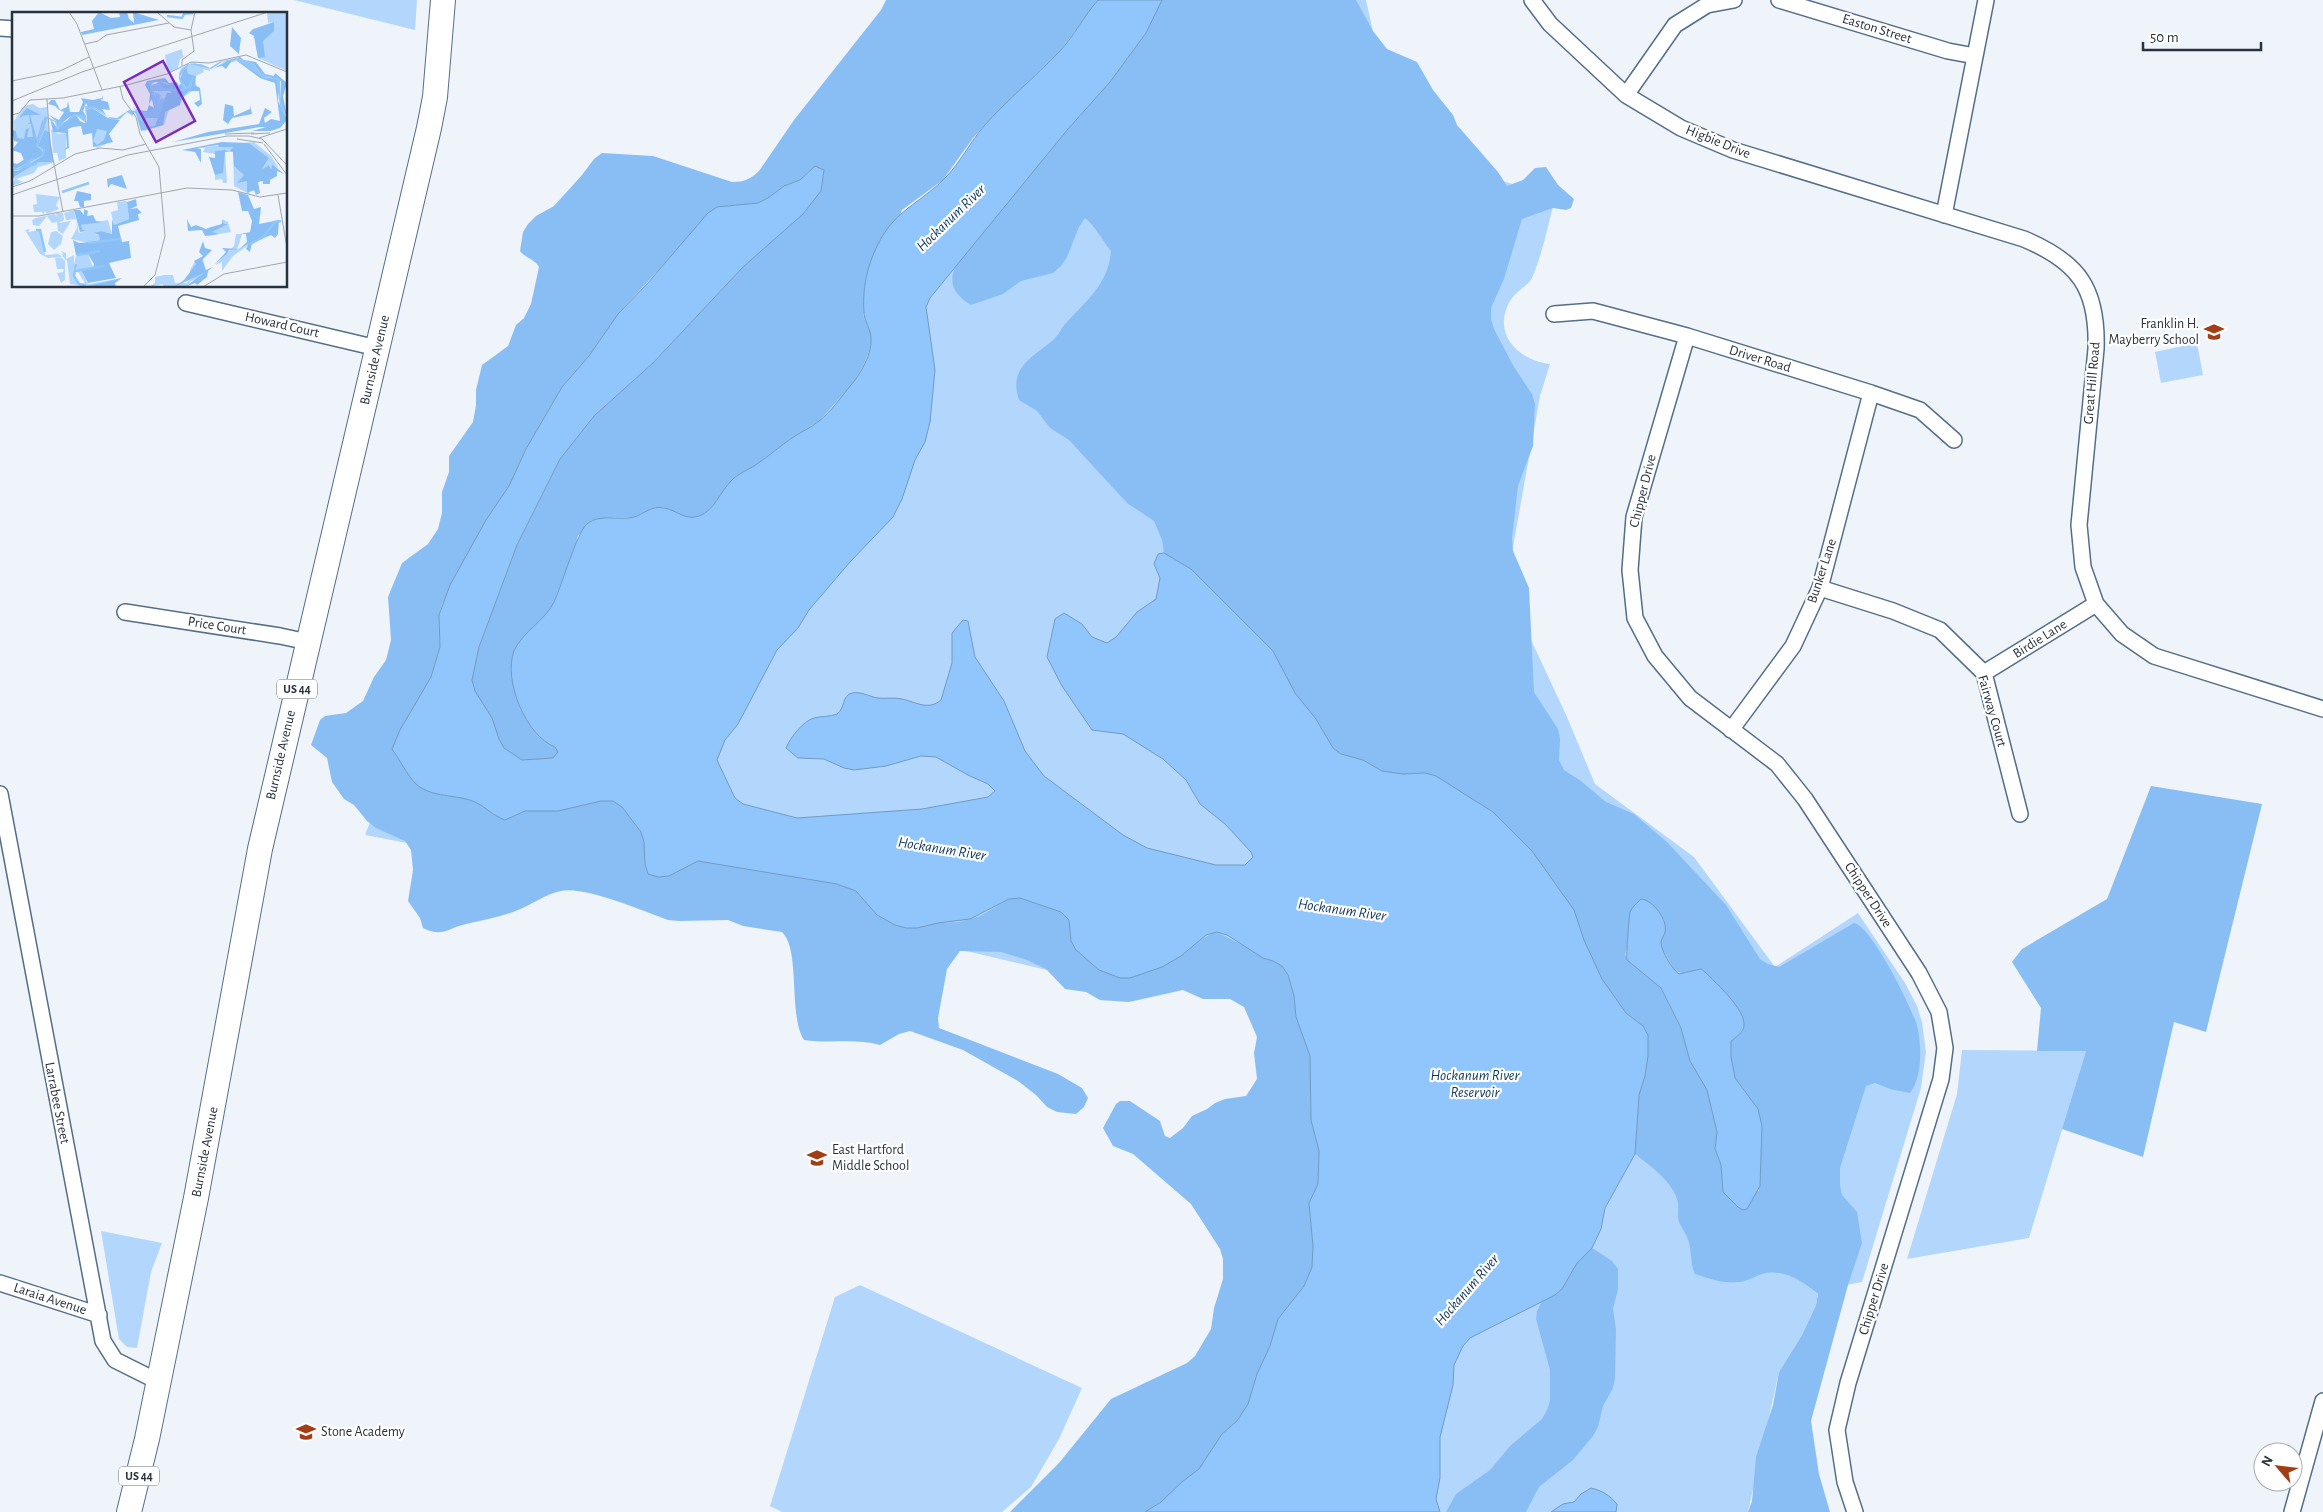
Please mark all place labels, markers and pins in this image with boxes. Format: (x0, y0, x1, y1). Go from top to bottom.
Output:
place label: Franklin H. Mayberry School (2108, 317, 2199, 347)
school or university icon: Franklin H. Mayberry School (2203, 321, 2225, 343)
place label: East Hartford Middle School (832, 1143, 909, 1173)
school or university icon: East Hartford Middle School (806, 1147, 828, 1169)
school or university icon: Stone Academy (295, 1421, 317, 1443)
place label: Stone Academy (321, 1425, 405, 1439)

